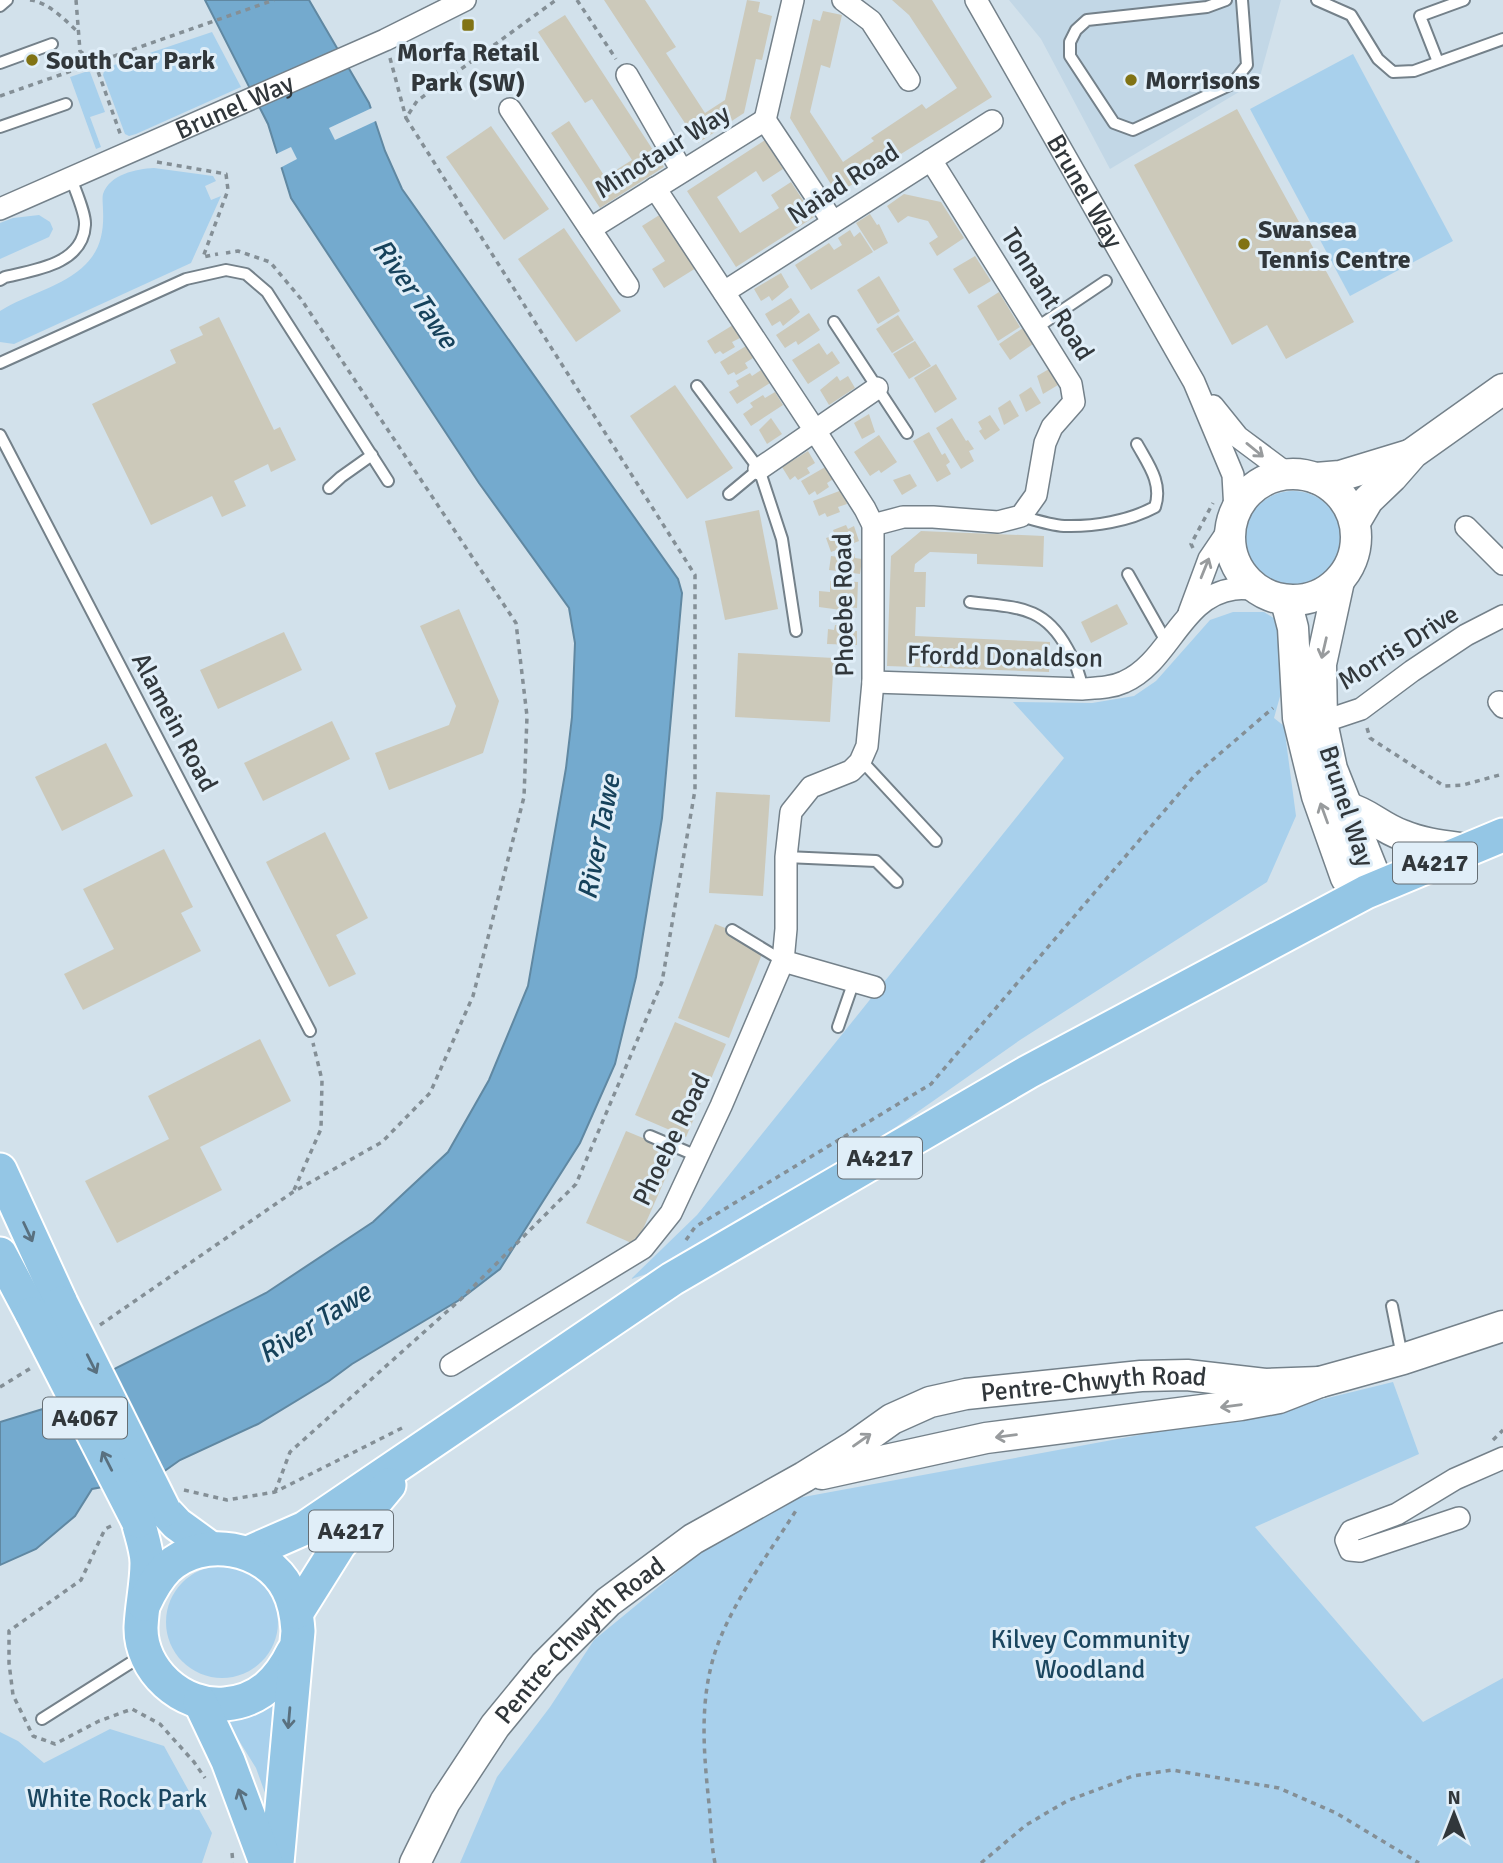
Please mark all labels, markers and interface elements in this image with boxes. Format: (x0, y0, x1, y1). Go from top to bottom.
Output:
marker: Morfa Retail Park (SW) (460, 17, 476, 33)
place label: Morfa Retail Park (SW) (397, 37, 539, 99)
place label: South Car Park (46, 45, 216, 77)
marker: South Car Park (24, 52, 40, 68)
place label: Morrisons (1145, 65, 1260, 97)
street label: Brunel Way (171, 67, 299, 147)
marker: Morrisons (1123, 72, 1139, 88)
street label: Minotaur Way (589, 98, 736, 206)
street label: Brunel Way (1039, 129, 1129, 254)
street label: Naiad Road (782, 136, 905, 232)
place label: Swansea Tennis Centre (1258, 214, 1411, 276)
street label: Tonnant Road (994, 222, 1101, 367)
water label: River Tawe (365, 232, 467, 357)
marker: Swansea Tennis Centre (1236, 236, 1252, 252)
one-way arrow (1245, 442, 1263, 458)
street label: Phoebe Road (827, 533, 861, 677)
one-way arrow (1200, 558, 1213, 580)
street label: Morris Drive (1332, 598, 1465, 698)
one-way arrow (1317, 636, 1330, 659)
street label: Ffordd Donaldson (907, 639, 1103, 675)
street label: Alamein Road (124, 647, 224, 797)
street label: Brunel Way (1311, 742, 1381, 871)
water label: River Tawe (570, 770, 628, 902)
one-way arrow (1317, 803, 1329, 825)
road number: A4217 (1393, 842, 1477, 884)
street label: Phoebe Road (626, 1068, 718, 1211)
road number: A4217 (838, 1138, 922, 1178)
one-way arrow (22, 1221, 35, 1242)
water label: River Tawe (252, 1274, 379, 1371)
one-way arrow (85, 1353, 99, 1374)
street label: Pentre-Chwyth Road (979, 1360, 1208, 1409)
road number: A4067 (43, 1398, 127, 1438)
one-way arrow (1220, 1400, 1243, 1413)
one-way arrow (995, 1429, 1018, 1442)
one-way arrow (852, 1433, 871, 1448)
one-way arrow (99, 1451, 113, 1472)
road number: A4217 (309, 1511, 393, 1552)
street label: Pentre-Chwyth Road (488, 1550, 672, 1731)
park label: Kilvey Community Woodland (990, 1624, 1190, 1686)
one-way arrow (282, 1706, 295, 1729)
north arrow (1419, 1779, 1489, 1849)
park label: White Rock Park (27, 1783, 207, 1815)
text: N (1447, 1786, 1461, 1810)
one-way arrow (235, 1789, 247, 1811)

